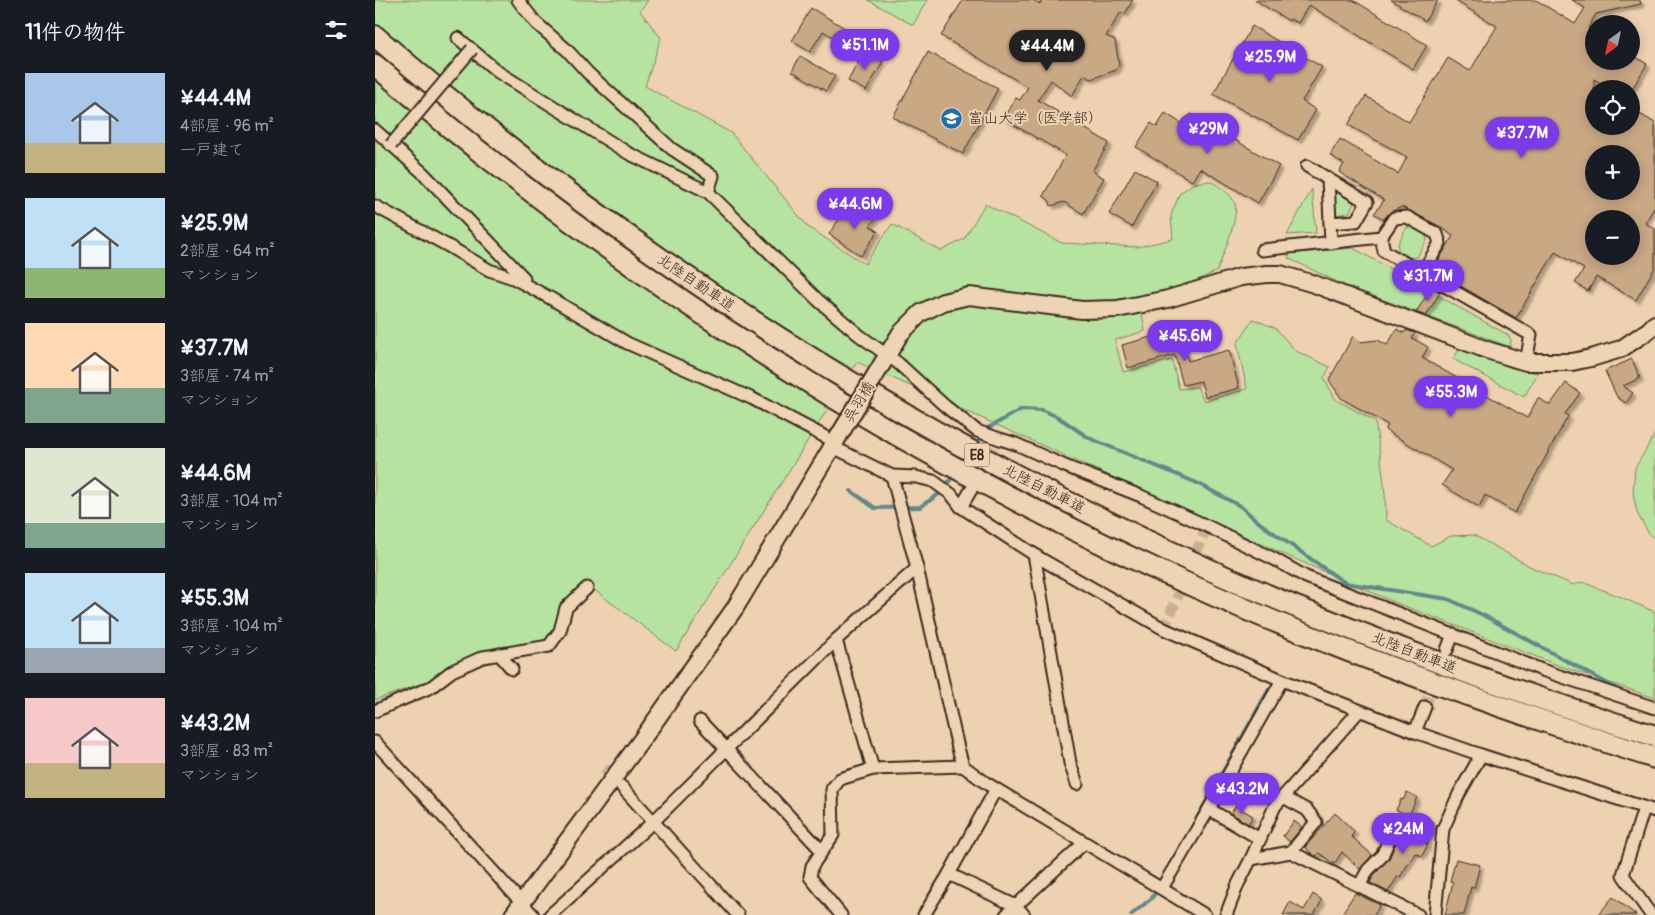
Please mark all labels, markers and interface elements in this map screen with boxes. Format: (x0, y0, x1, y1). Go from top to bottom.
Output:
north arrow (1585, 15, 1640, 70)
map controls (1585, 15, 1640, 265)
icon: filters (322, 16, 350, 44)
text: 11件の物件 (25, 19, 125, 46)
pin: ¥51.1M (824, 28, 906, 71)
pin: ¥44.4M (1006, 30, 1088, 72)
text: ¥51.1M (841, 35, 889, 55)
text: ¥44.4M (1020, 36, 1074, 56)
pin: ¥25.9M (1229, 41, 1311, 83)
text: ¥25.9M (1244, 47, 1296, 67)
button: locate (1585, 80, 1640, 135)
text: ¥44.4M (180, 85, 251, 112)
icon: home (65, 93, 125, 153)
school or university icon: 富山大学（医学部） (940, 106, 964, 130)
place label: 富山大学（医学部） (968, 109, 1103, 128)
pin: ¥29M (1178, 112, 1238, 155)
text: 4部屋 · 96 m² (180, 116, 274, 136)
pin: ¥37.7M (1481, 116, 1563, 159)
text: ¥29M (1188, 119, 1228, 139)
text: ¥37.7M (1496, 123, 1548, 143)
text: 一戸建て (180, 140, 244, 160)
button: + (1585, 145, 1640, 200)
pin: ¥44.6M (814, 188, 896, 230)
text: ¥44.6M (828, 194, 882, 214)
text: ¥25.9M (180, 210, 248, 237)
button: − (1585, 210, 1640, 265)
icon: home (65, 218, 125, 278)
text: 2部屋 · 64 m² (180, 241, 275, 261)
street label: 北陸自動車道 (653, 250, 739, 316)
pin: ¥31.7M (1387, 260, 1469, 302)
text: マンション (180, 265, 259, 285)
text: ¥31.7M (1403, 266, 1453, 286)
pin: ¥45.6M (1144, 320, 1226, 362)
text: ¥45.6M (1158, 326, 1212, 346)
text: ¥37.7M (180, 335, 248, 362)
icon: home (65, 343, 125, 403)
text: 3部屋 · 74 m² (180, 366, 274, 386)
pin: ¥55.3M (1410, 376, 1492, 418)
street label: 呉羽橋 (839, 378, 879, 426)
text: ¥55.3M (1425, 382, 1477, 402)
text: マンション (180, 390, 259, 410)
road number: E8 (965, 444, 989, 466)
text: ¥44.6M (180, 460, 251, 487)
street label: 北陸自動車道 (1000, 460, 1088, 518)
icon: home (65, 468, 125, 528)
text: 3部屋 · 104 m² (180, 491, 283, 511)
text: マンション (180, 515, 259, 535)
text: ¥55.3M (180, 585, 249, 612)
icon: home (65, 593, 125, 653)
text: 3部屋 · 104 m² (180, 616, 283, 636)
street label: 北陸自動車道 (1369, 628, 1459, 678)
text: マンション (180, 640, 259, 660)
text: ¥43.2M (180, 710, 250, 737)
icon: home (65, 718, 125, 778)
text: 3部屋 · 83 m² (180, 741, 273, 761)
text: マンション (180, 765, 259, 785)
pin: ¥43.2M (1201, 772, 1283, 815)
text: ¥43.2M (1215, 779, 1269, 799)
pin: ¥24M (1373, 812, 1433, 855)
text: ¥24M (1383, 819, 1423, 839)

